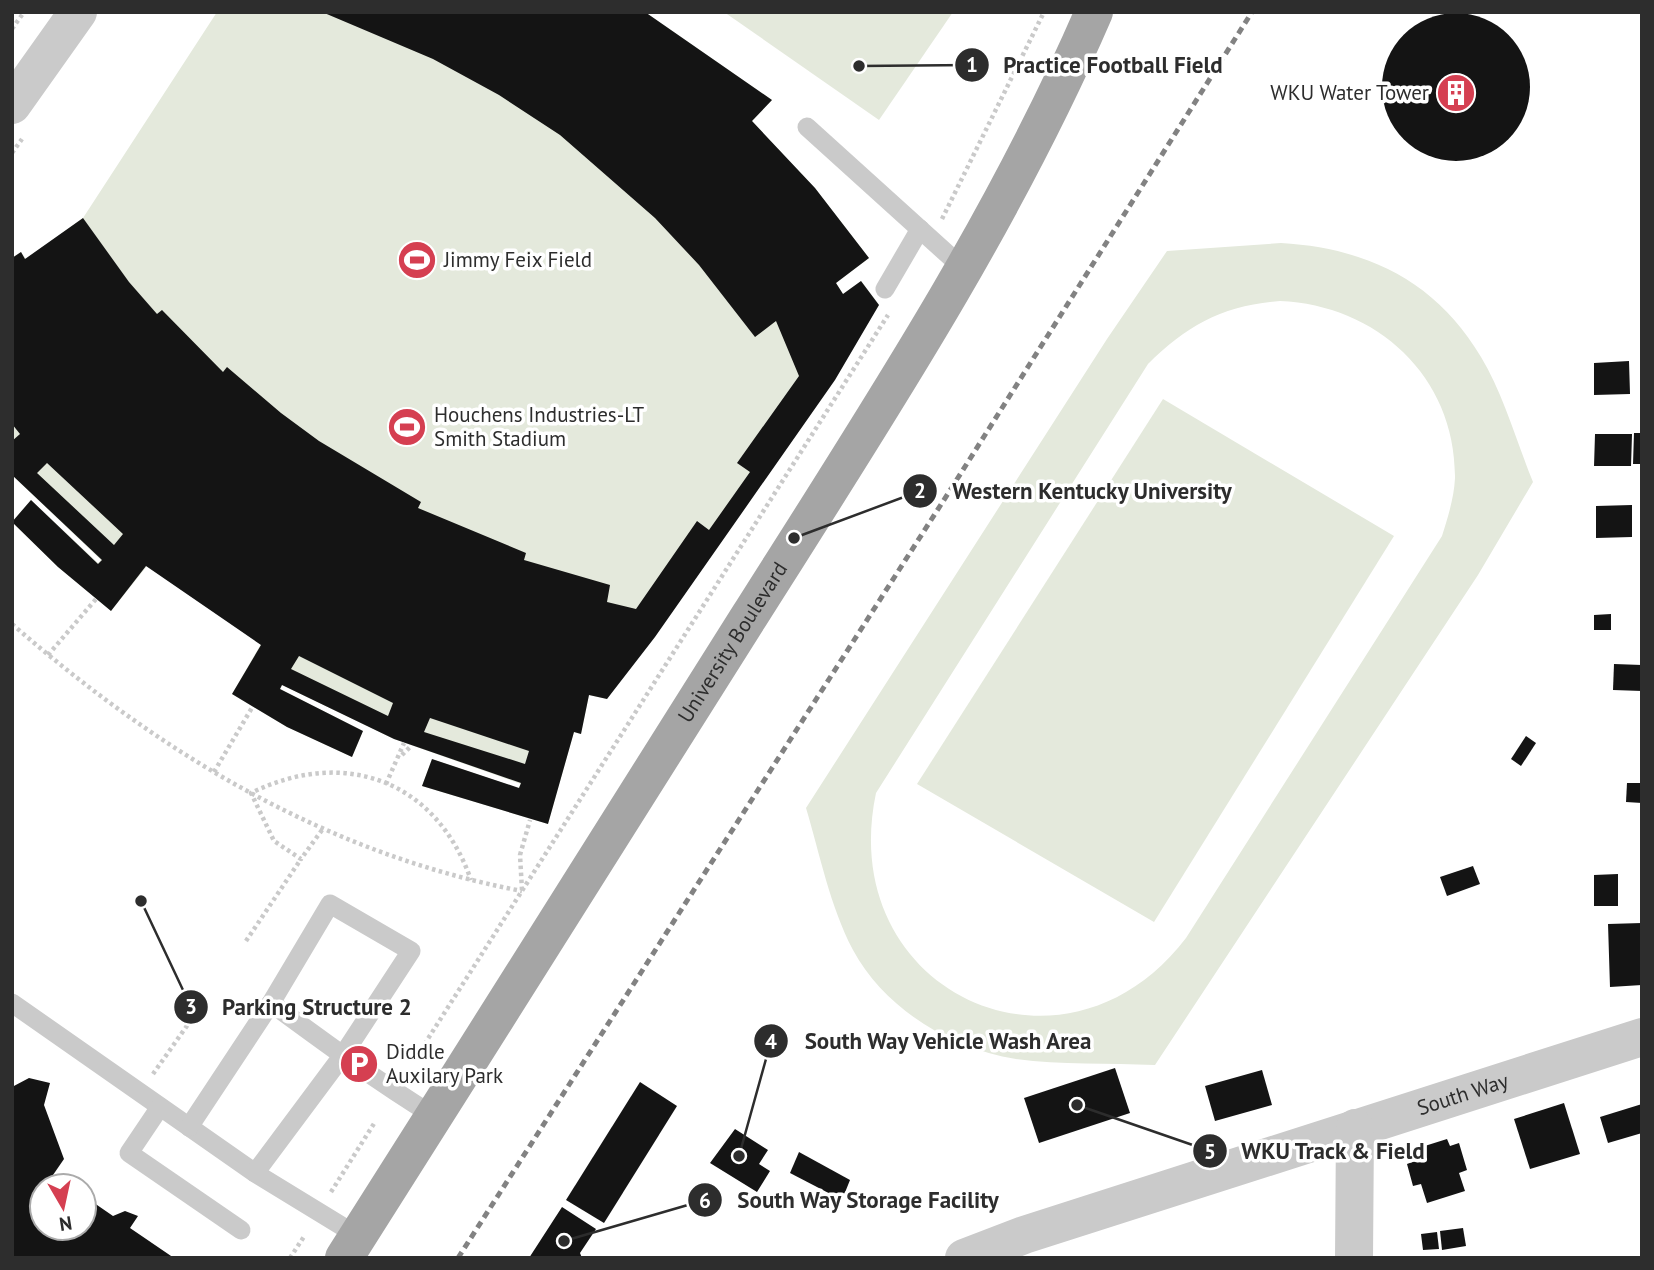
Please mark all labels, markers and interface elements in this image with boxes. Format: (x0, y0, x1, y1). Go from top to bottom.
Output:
callout: Practice Football Field (954, 43, 1237, 87)
text: Practice Football Field (1003, 50, 1223, 79)
text: 1 (966, 51, 978, 78)
building icon: WKU Water Tower (1435, 72, 1477, 114)
place label: WKU Water Tower (1270, 79, 1429, 106)
sports icon: Jimmy Feix Field (396, 239, 438, 281)
place label: Jimmy Feix Field (443, 246, 592, 273)
place label: Houchens Industries-LT Smith Stadium (434, 401, 645, 452)
sports icon: Houchens Industries-LT Smith Stadium (386, 406, 428, 448)
callout: Western Kentucky University (903, 469, 1246, 513)
text: Western Kentucky University (952, 476, 1233, 505)
text: 2 (914, 477, 926, 504)
street label: University Boulevard (672, 557, 793, 728)
callout: Parking Structure 2 (174, 985, 426, 1029)
text: Parking Structure 2 (222, 992, 412, 1021)
text: 3 (185, 993, 197, 1020)
callout: South Way Vehicle Wash Area (754, 1019, 1107, 1063)
text: South Way Vehicle Wash Area (805, 1026, 1091, 1055)
text: 4 (765, 1028, 777, 1055)
place label: Diddle Auxilary Park (386, 1038, 503, 1089)
parking icon: Diddle Auxilary Park (338, 1043, 380, 1085)
street label: South Way (1414, 1067, 1512, 1121)
callout: WKU Track & Field (1192, 1129, 1440, 1173)
text: WKU Track & Field (1241, 1136, 1425, 1165)
text: 5 (1204, 1138, 1216, 1165)
north arrow (28, 1172, 98, 1242)
callout: South Way Storage Facility (687, 1178, 1013, 1222)
text: South Way Storage Facility (737, 1185, 1000, 1214)
text: 6 (699, 1187, 711, 1214)
text: N (58, 1211, 74, 1237)

